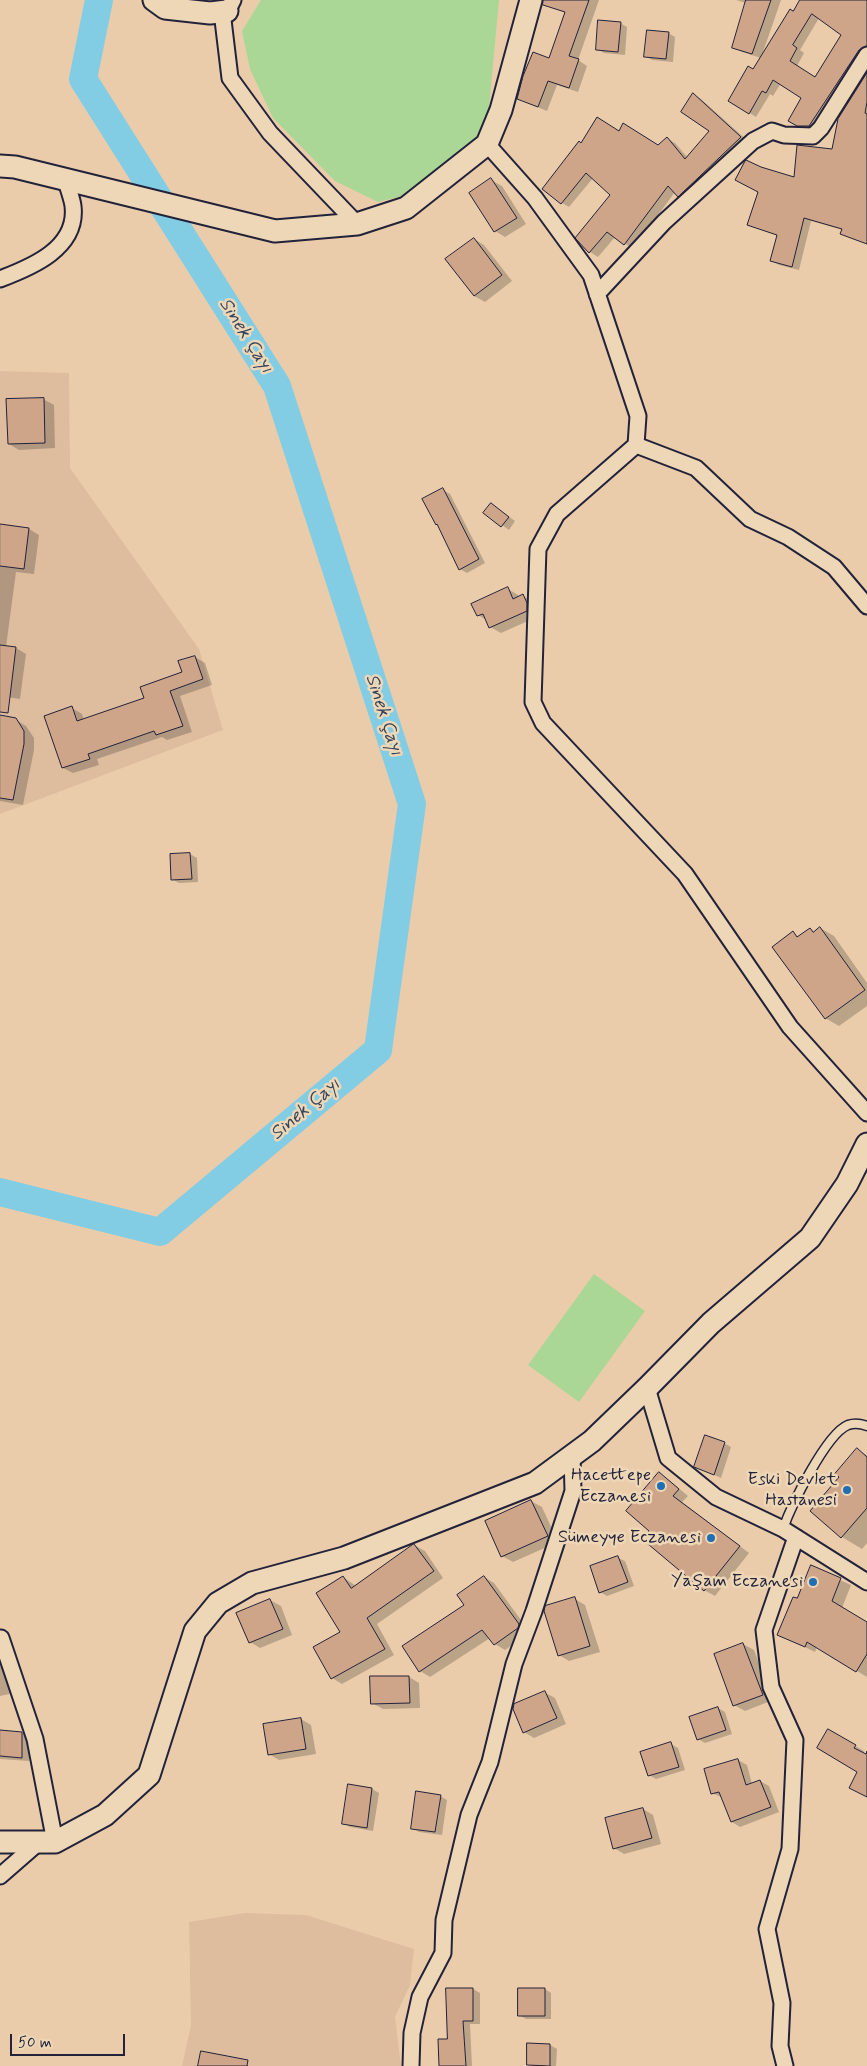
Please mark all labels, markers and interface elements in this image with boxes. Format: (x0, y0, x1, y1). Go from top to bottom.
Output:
water label: Sinek Çayı (213, 294, 277, 378)
water label: Sinek Çayı (359, 671, 407, 759)
water label: Sinek Çayı (266, 1074, 346, 1146)
place label: Hacettepe Eczanesi (571, 1465, 651, 1508)
place label: Eski Devlet Hastanesi (747, 1469, 837, 1512)
marker: Hacettepe Eczanesi (655, 1480, 667, 1492)
marker: Eski Devlet Hastanesi (841, 1484, 853, 1496)
place label: Sümeyye Eczanesi (558, 1527, 701, 1549)
marker: Sümeyye Eczanesi (705, 1532, 717, 1544)
place label: Yaşam Eczanesi (671, 1571, 803, 1593)
marker: Yaşam Eczanesi (807, 1576, 819, 1588)
scale bar (12, 2024, 128, 2056)
text: 50 m (18, 2033, 52, 2053)

